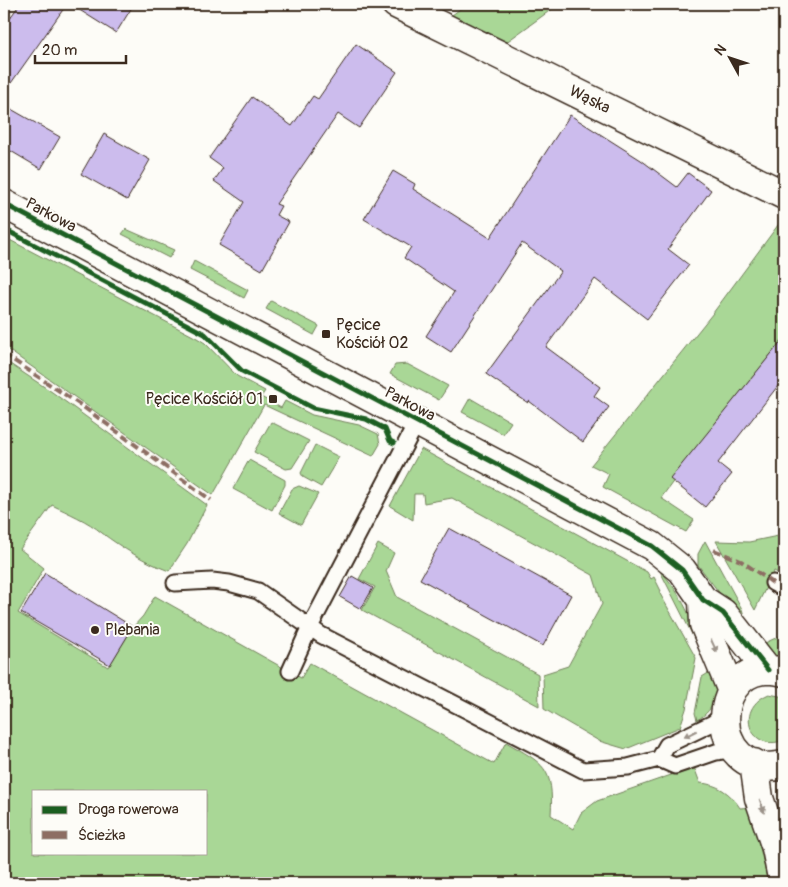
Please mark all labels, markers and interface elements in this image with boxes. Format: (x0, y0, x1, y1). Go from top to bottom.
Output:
scale bar (35, 32, 126, 64)
north arrow (706, 32, 756, 82)
text: 20 m (42, 41, 77, 60)
text: N (711, 41, 730, 59)
street label: Wąska (566, 81, 614, 118)
street label: Parkowa (22, 193, 80, 237)
place label: Pęcice Kościół 02 (336, 315, 408, 353)
marker: Pęcice Kościół 02 (320, 328, 332, 340)
street label: Parkowa (381, 382, 439, 426)
place label: Pęcice Kościół 01 (145, 389, 263, 409)
marker: Pęcice Kościół 01 (267, 393, 279, 405)
place label: Plebania (105, 620, 160, 640)
marker: Plebania (89, 624, 101, 636)
one-way arrow (710, 639, 718, 653)
one-way arrow (683, 730, 697, 738)
legend (32, 790, 208, 854)
one-way arrow (758, 799, 766, 814)
text: Droga rowerowa (78, 800, 179, 819)
text: Ścieżka (78, 826, 126, 845)

